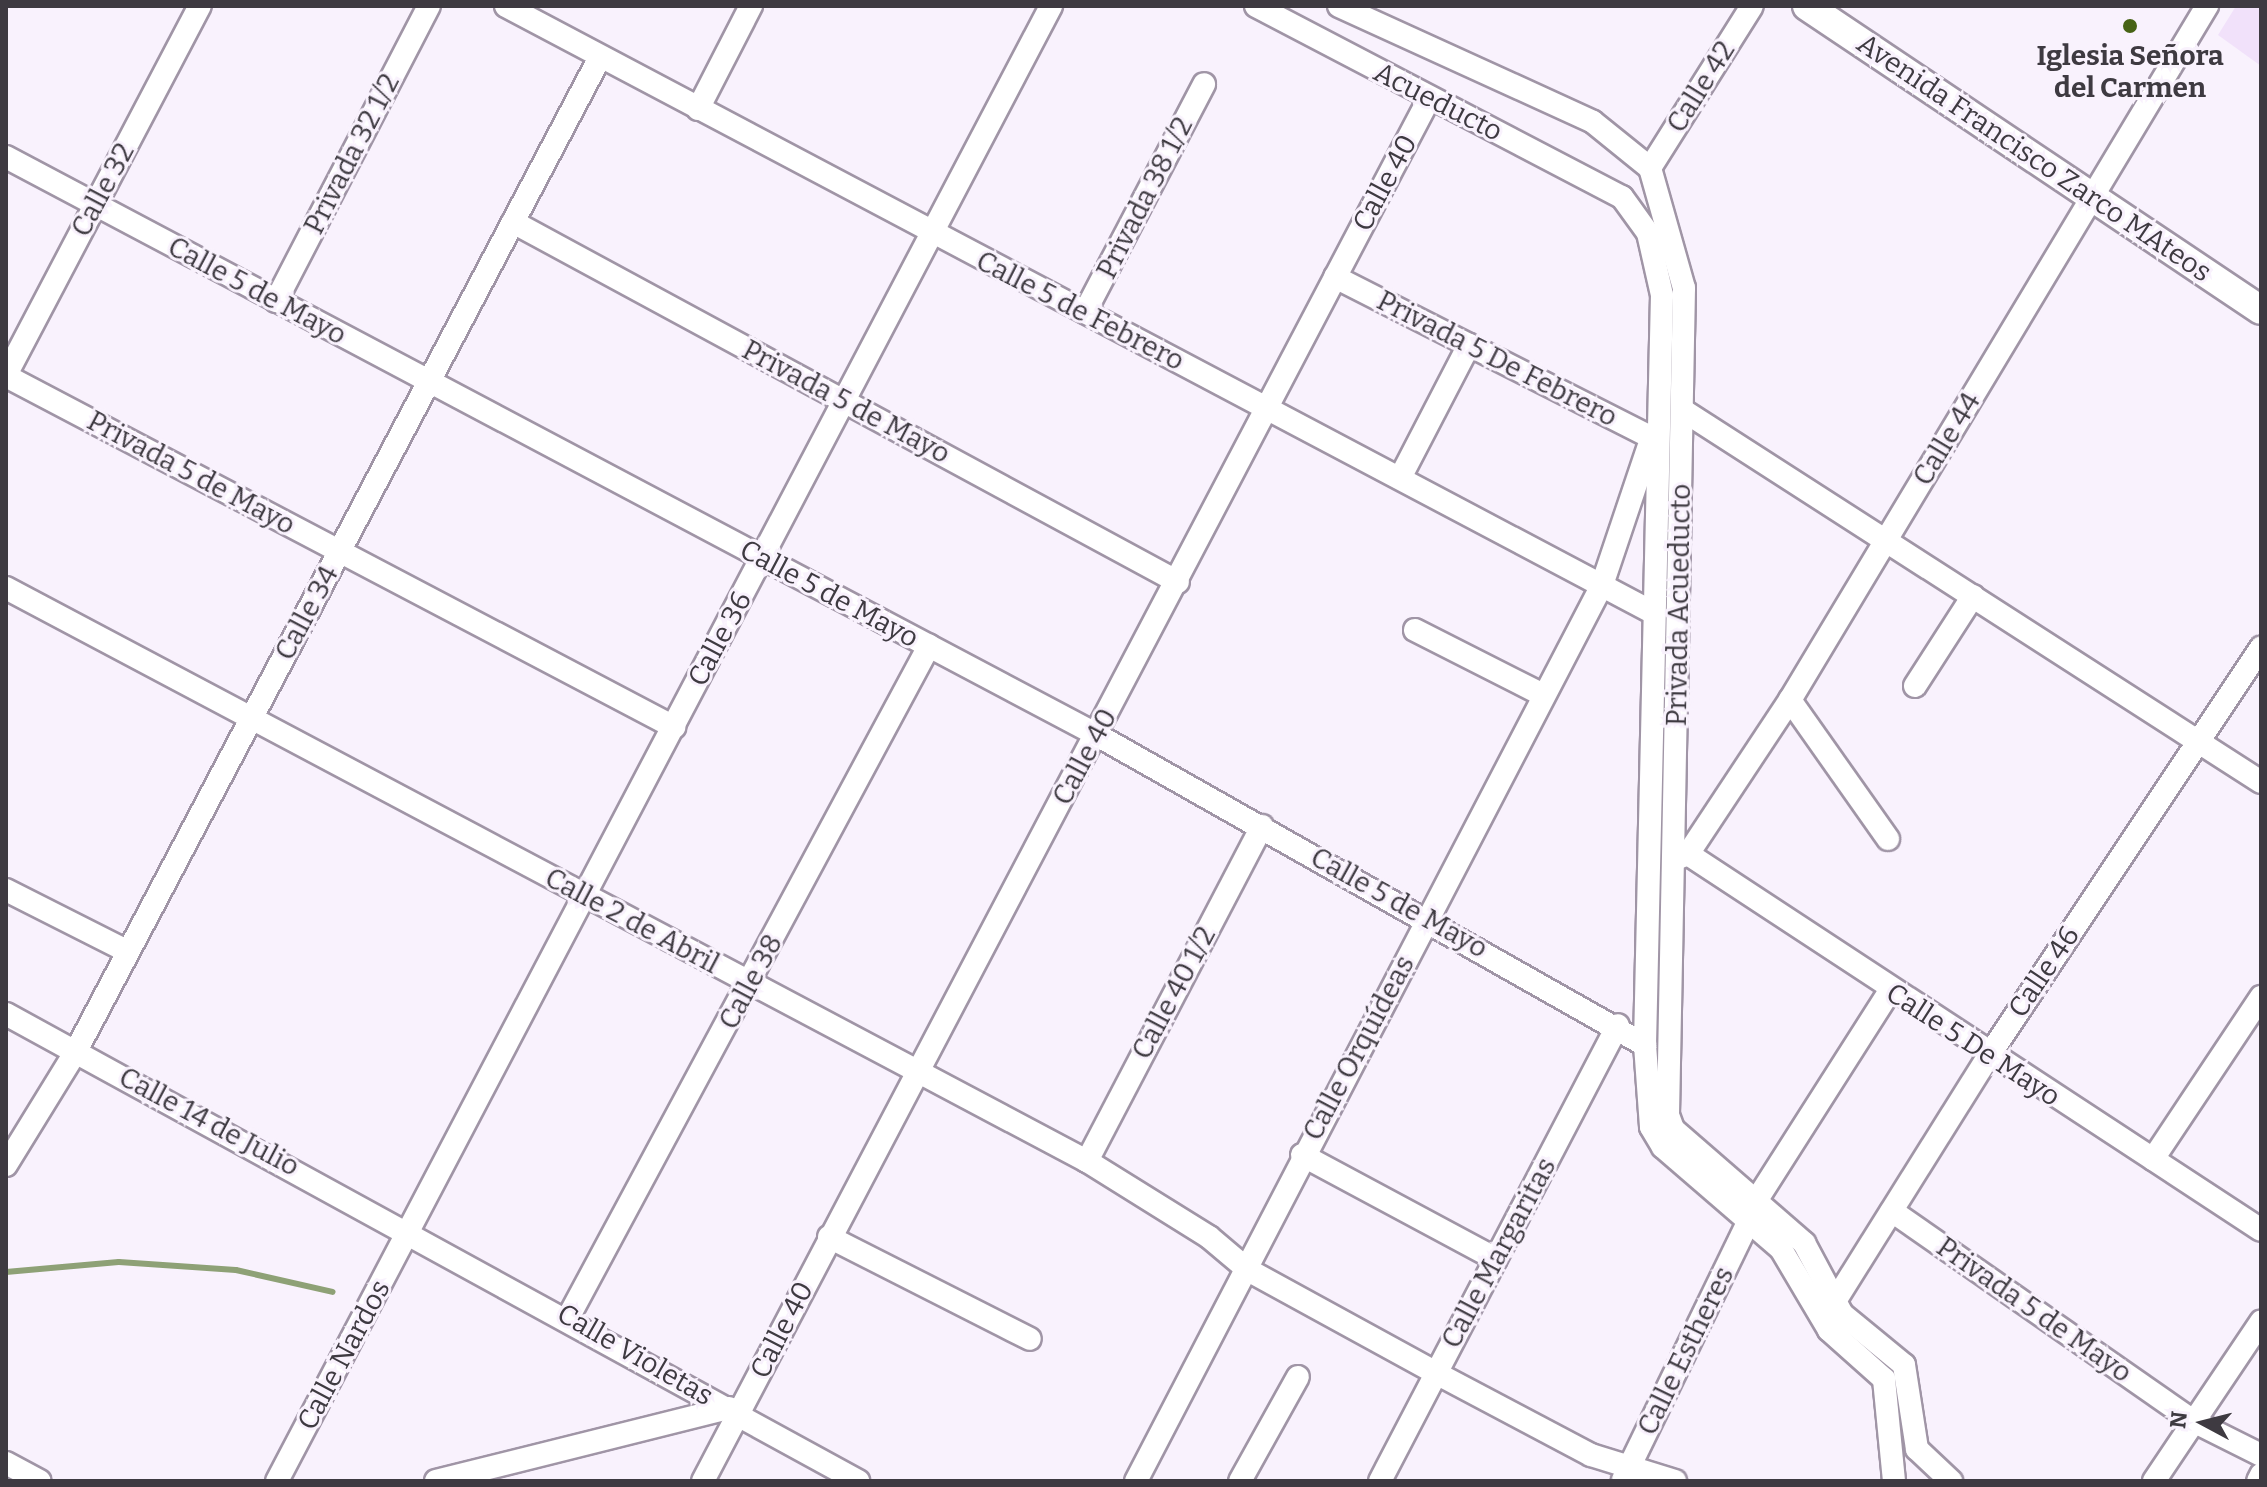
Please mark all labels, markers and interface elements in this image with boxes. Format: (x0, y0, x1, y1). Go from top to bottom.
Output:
marker: Iglesia Señora del Carmen (2121, 17, 2139, 35)
street label: Avenida Francisco Zarco MAteos (1851, 27, 2217, 289)
street label: Calle 42 (1660, 35, 1742, 139)
place label: Iglesia Señora del Carmen (2036, 39, 2224, 105)
street label: Acueducto (1368, 55, 1508, 149)
street label: Privada 32 1/2 (297, 68, 407, 240)
street label: Privada 38 1/2 (1090, 112, 1200, 284)
street label: Calle 40 (1346, 129, 1424, 237)
street label: Calle 32 (64, 138, 142, 242)
street label: Calle 5 de Mayo (162, 230, 352, 352)
street label: Calle 5 de Febrero (970, 244, 1190, 378)
street label: Privada 5 De Febrero (1371, 284, 1623, 434)
street label: Privada 5 de Mayo (736, 333, 956, 471)
street label: Calle 44 (1906, 386, 1988, 492)
street label: Privada 5 de Mayo (81, 404, 301, 542)
street label: Privada Acueducto (1660, 483, 1698, 727)
street label: Calle 5 de Mayo (734, 533, 924, 655)
street label: Calle 34 (268, 560, 346, 666)
street label: Calle 36 (681, 586, 759, 692)
street label: Calle 40 (1046, 703, 1124, 811)
street label: Calle 5 de Mayo (1305, 841, 1493, 965)
street label: Calle 2 de Abril (539, 861, 725, 981)
street label: Calle 46 (2001, 920, 2087, 1024)
street label: Calle 40 1/2 (1125, 921, 1223, 1065)
street label: Calle 38 (712, 929, 790, 1035)
street label: Calle Orquídeas (1296, 950, 1422, 1146)
street label: Calle 5 De Mayo (1880, 976, 2066, 1114)
street label: Calle 14 de Julio (113, 1060, 305, 1184)
street label: Calle Margaritas (1435, 1152, 1563, 1354)
street label: Privada 5 de Mayo (1930, 1230, 2138, 1390)
street label: Calle Estheres (1631, 1261, 1741, 1441)
street label: Calle Nardos (291, 1274, 397, 1436)
street label: Calle 40 (743, 1276, 821, 1384)
street label: Calle Violetas (551, 1297, 719, 1413)
north arrow (2163, 1383, 2243, 1463)
text: N (2164, 1410, 2193, 1430)

